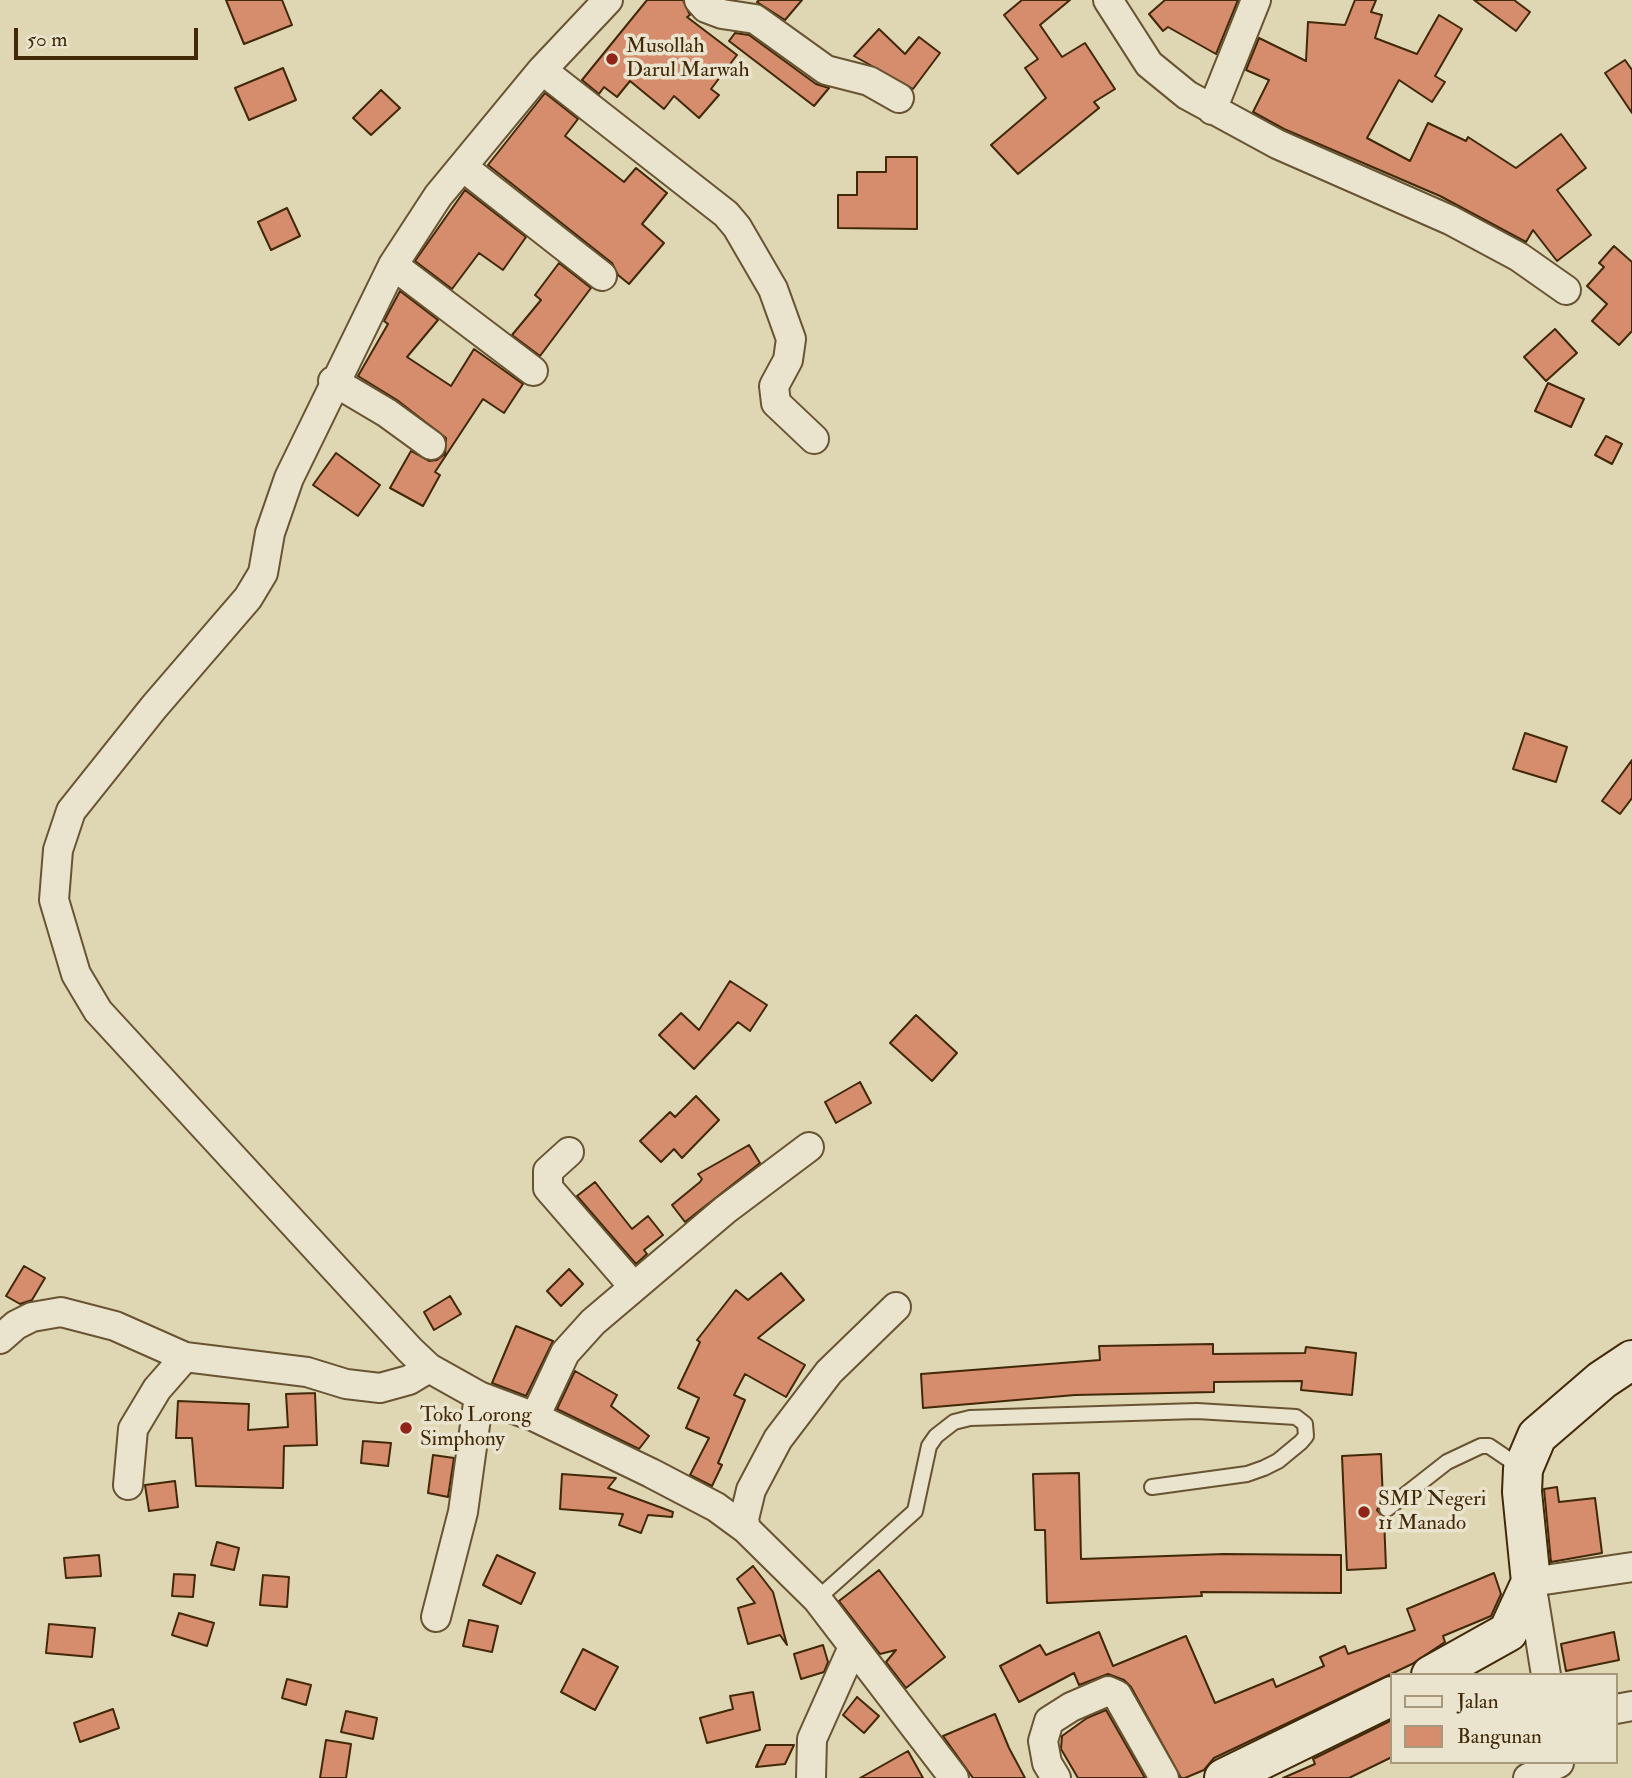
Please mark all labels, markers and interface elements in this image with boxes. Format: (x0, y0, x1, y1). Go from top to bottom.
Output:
scale bar (18, 14, 201, 58)
text: 50 m (27, 26, 68, 53)
place label: Musollah Darul Marwah (626, 34, 749, 84)
marker: Musollah Darul Marwah (604, 51, 620, 67)
place label: Toko Lorong Simphony (420, 1403, 532, 1453)
marker: Toko Lorong Simphony (398, 1420, 414, 1436)
place label: SMP Negeri 11 Manado (1378, 1487, 1486, 1537)
marker: SMP Negeri 11 Manado (1356, 1504, 1372, 1520)
legend (1390, 1673, 1618, 1764)
text: Jalan (1457, 1688, 1499, 1715)
text: Bangunan (1457, 1723, 1542, 1750)

